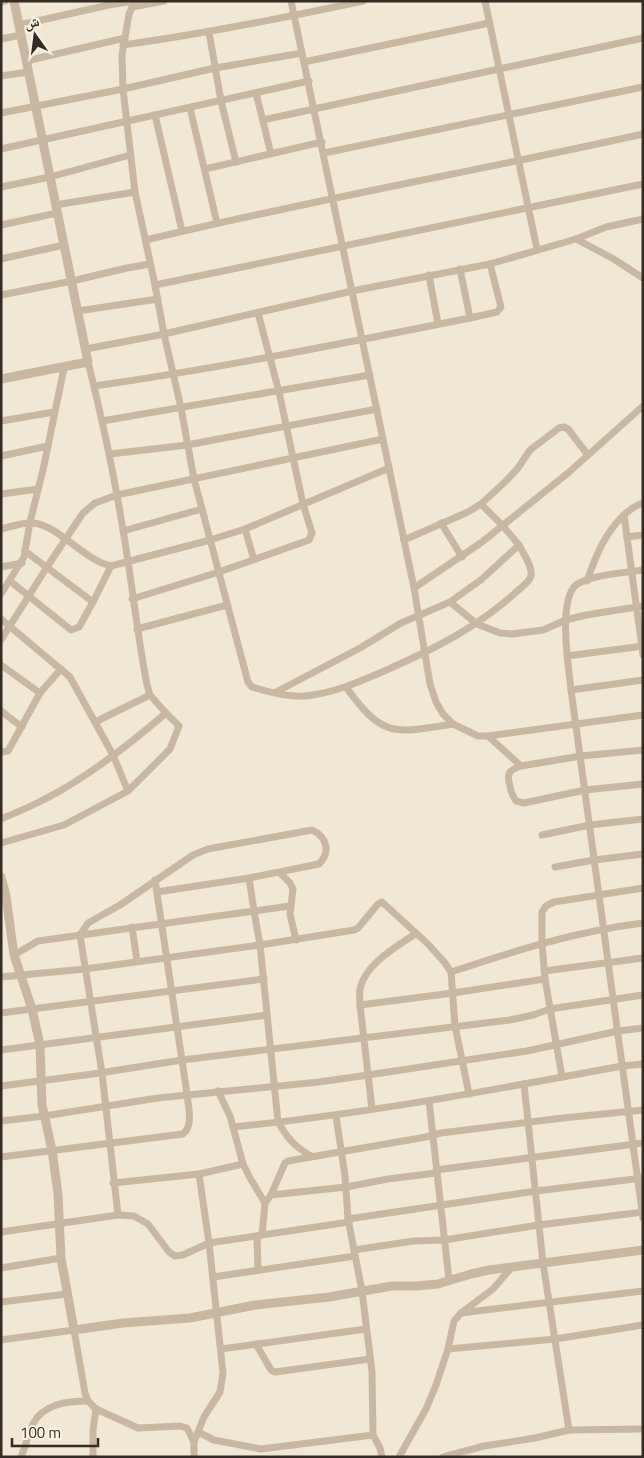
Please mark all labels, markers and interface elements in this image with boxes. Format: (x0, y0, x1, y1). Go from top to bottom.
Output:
north arrow (10, 10, 60, 60)
text: ش (22, 10, 42, 34)
scale bar (12, 1416, 99, 1448)
text: 100 m (20, 1421, 61, 1444)

